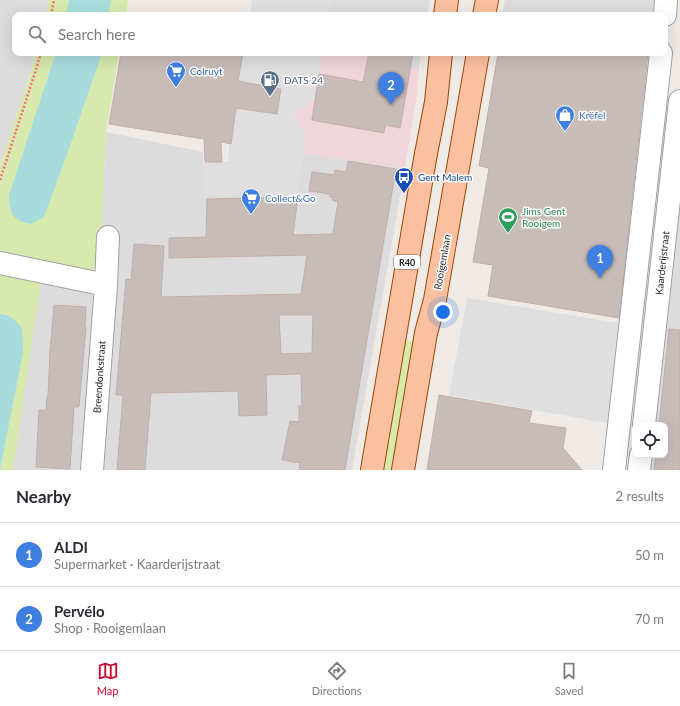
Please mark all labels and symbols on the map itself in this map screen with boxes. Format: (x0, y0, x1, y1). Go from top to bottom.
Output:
supermarket icon: Colruyt (165, 60, 187, 88)
place label: Colruyt (190, 65, 223, 77)
fuel station icon: DATS 24 (259, 69, 281, 97)
pin: 2 (378, 72, 404, 105)
place label: DATS 24 (284, 74, 323, 86)
shop icon: Krëfel (554, 104, 576, 132)
place label: Krëfel (579, 109, 605, 121)
bus stop icon: Gent Malem (393, 166, 415, 194)
place label: Gent Malem (418, 171, 472, 183)
supermarket icon: Collect&Go (240, 187, 262, 215)
place label: Collect&Go (265, 192, 316, 204)
place label: Jims Gent Rooigem (522, 205, 566, 229)
sports icon: Jims Gent Rooigem (497, 206, 519, 234)
street label: Kaarderijstraat (653, 230, 671, 296)
street label: Rooigemlaan (431, 233, 453, 291)
pin: 1 (587, 245, 613, 278)
road number: R40 (394, 255, 420, 269)
your location (433, 302, 453, 322)
street label: Breendonkstraat (90, 340, 108, 414)

